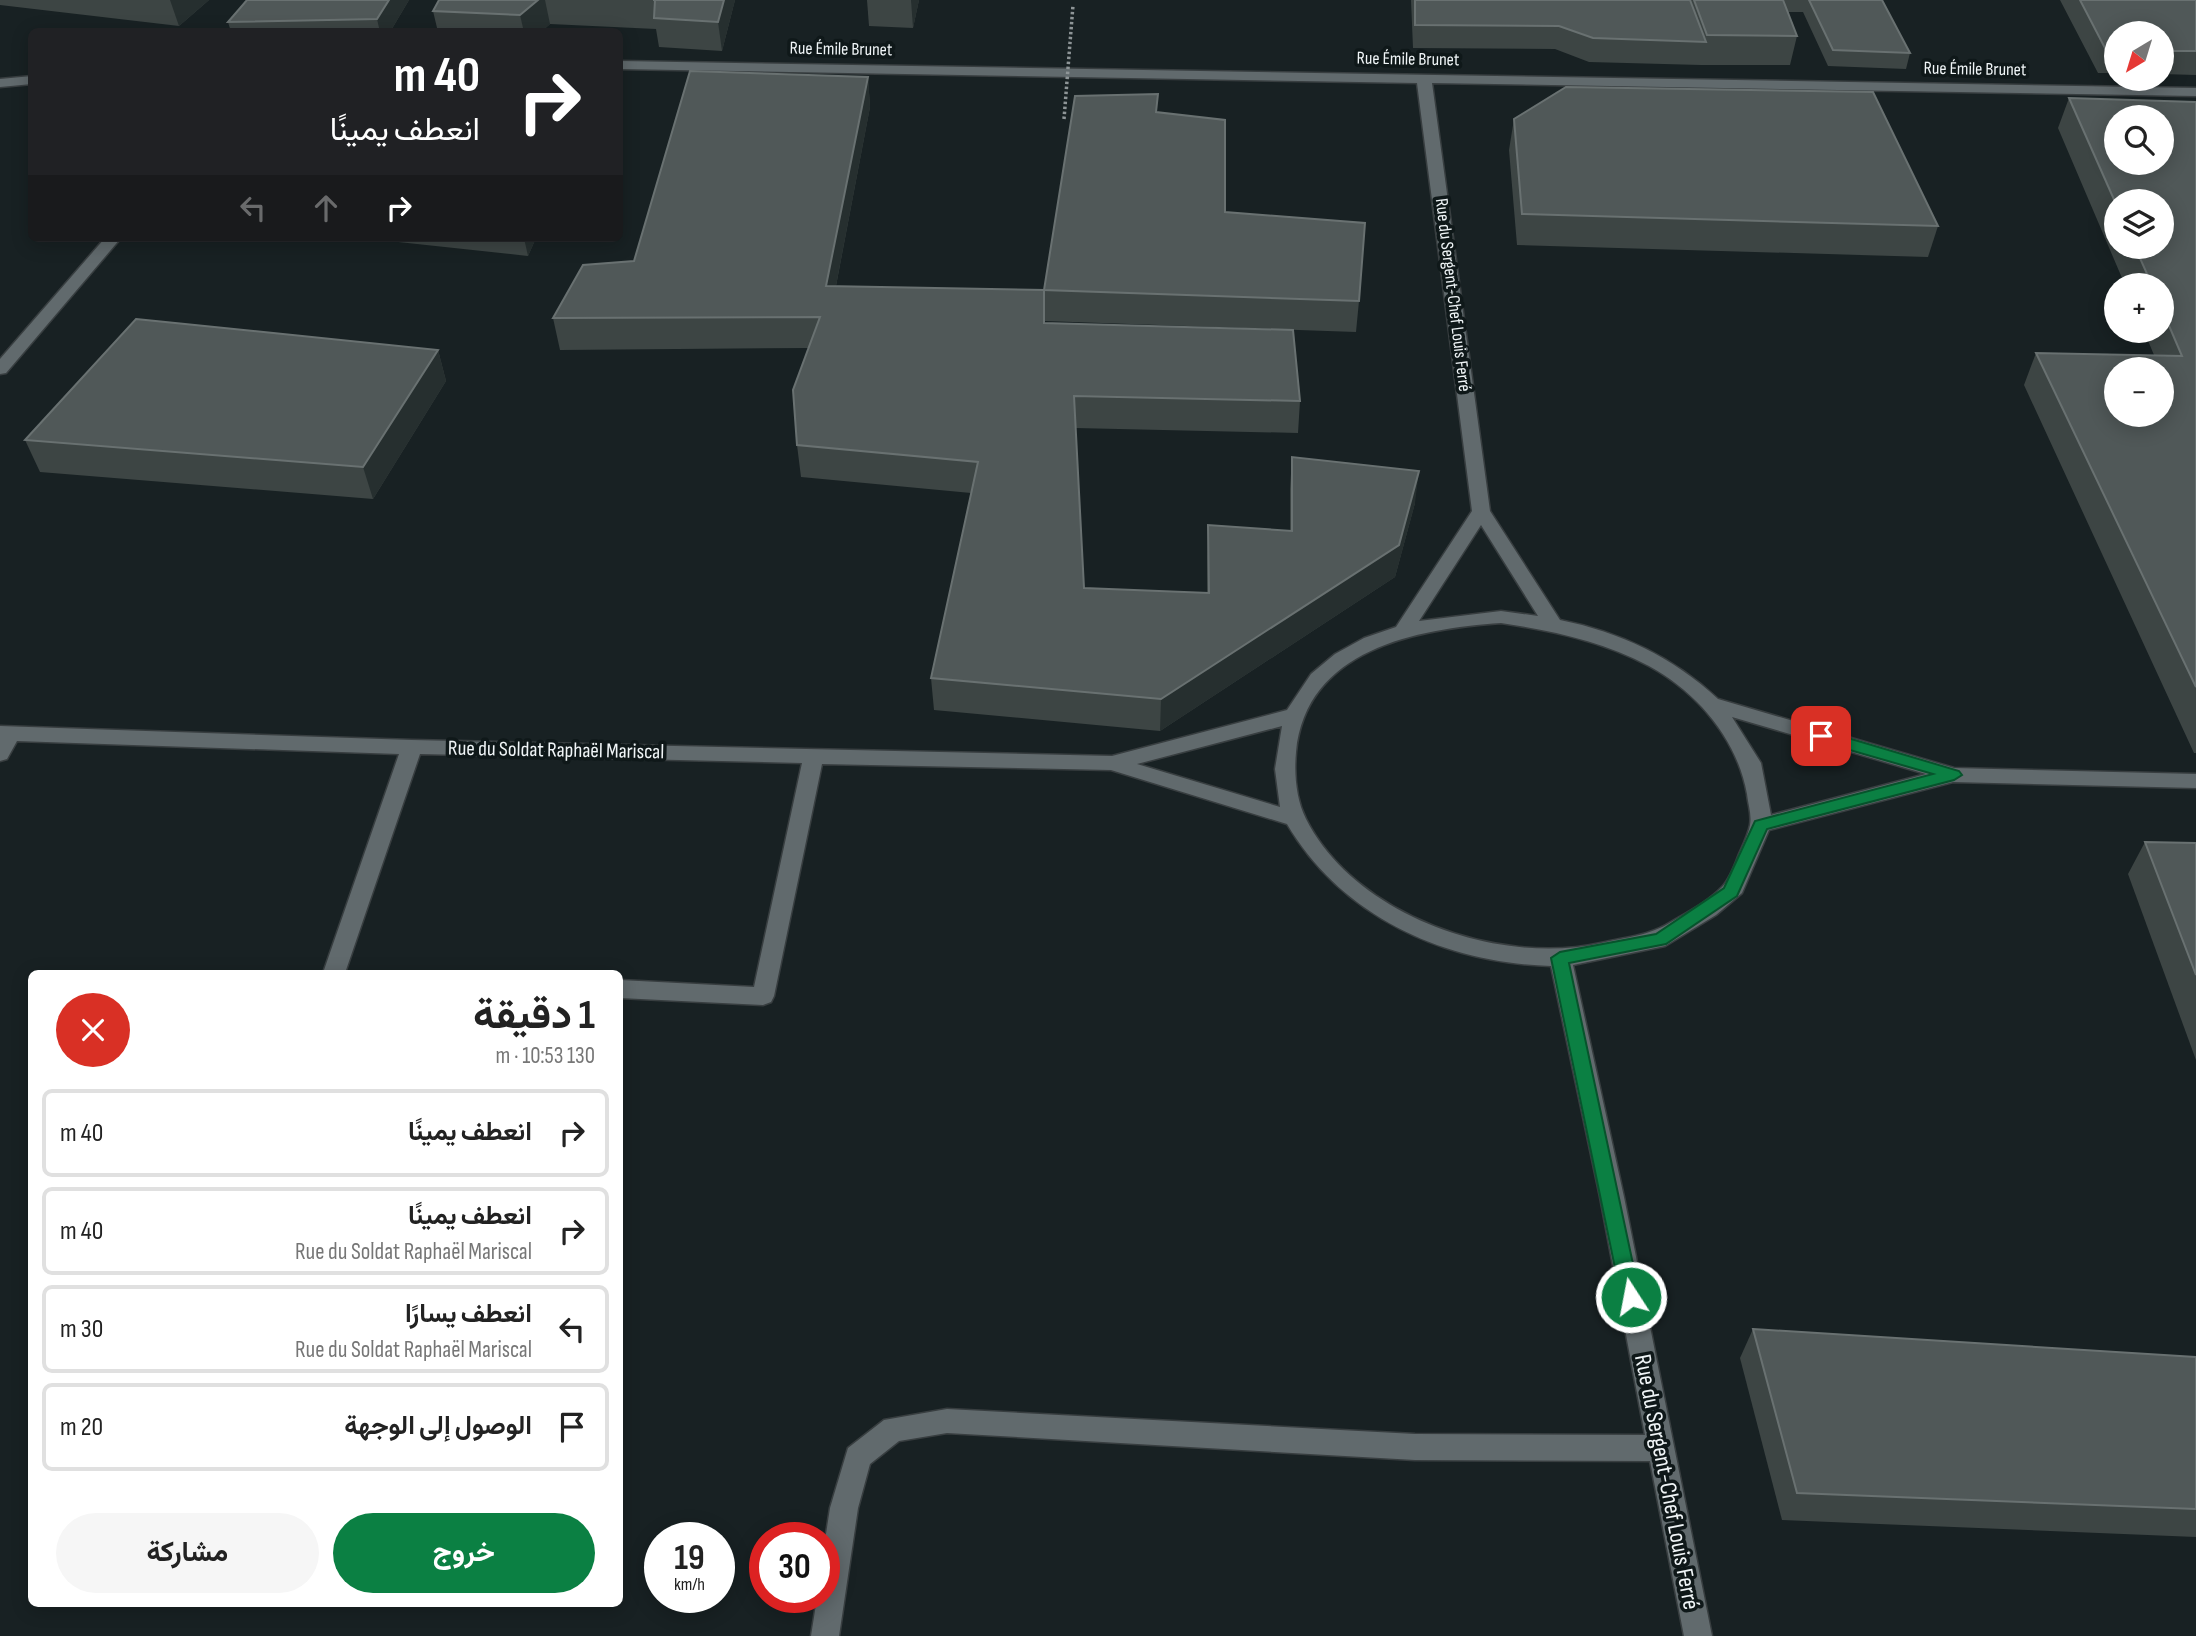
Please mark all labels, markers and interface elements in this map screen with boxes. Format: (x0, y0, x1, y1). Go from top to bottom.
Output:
north arrow (2104, 21, 2174, 91)
map controls (2104, 21, 2174, 427)
street label: Rue Émile Brunet (789, 38, 893, 60)
text: 40 m (394, 47, 480, 106)
street label: Rue Émile Brunet (1356, 48, 1460, 70)
icon: right (504, 56, 595, 147)
street label: Rue Émile Brunet (1923, 58, 2027, 80)
button: search (2104, 105, 2174, 175)
text: انعطف يمينًا (330, 111, 480, 150)
icon: left (234, 189, 272, 227)
icon: ahead (307, 189, 345, 227)
icon: right (380, 189, 418, 227)
button: layers (2104, 189, 2174, 259)
street label: Rue du Sergent-Chef Louis Ferré (1431, 197, 1475, 393)
button: + (2104, 273, 2174, 343)
button: − (2104, 357, 2174, 427)
pin (1791, 706, 1851, 766)
icon: arrive (1802, 717, 1840, 755)
street label: Rue du Soldat Raphaël Mariscal (448, 736, 664, 764)
text: 1 دقيقة (473, 990, 595, 1041)
button: close (56, 993, 130, 1067)
text: 130 m · 10:53 (495, 1042, 595, 1070)
icon: right (553, 1114, 591, 1152)
text: انعطف يمينًا (408, 1117, 532, 1148)
text: 40 m (60, 1118, 103, 1149)
text: انعطف يمينًا (408, 1201, 532, 1232)
icon: right (553, 1212, 591, 1250)
text: 40 m (60, 1216, 103, 1247)
text: Rue du Soldat Raphaël Mariscal (295, 1238, 532, 1266)
position arrow (1594, 1260, 1668, 1334)
text: انعطف يسارًا (405, 1299, 532, 1330)
icon: left (553, 1310, 591, 1348)
text: 30 m (60, 1314, 103, 1345)
text: Rue du Soldat Raphaël Mariscal (295, 1336, 532, 1364)
street label: Rue du Sergent-Chef Louis Ferré (1628, 1352, 1706, 1612)
icon: arrive (553, 1408, 591, 1446)
text: الوصول إلى الوجهة (344, 1411, 532, 1442)
text: 20 m (60, 1412, 103, 1443)
button: مشاركة (56, 1513, 319, 1593)
button: خروج (333, 1513, 595, 1593)
speed limit sign: 30 (749, 1522, 840, 1613)
text: 19 (674, 1537, 705, 1580)
text: km/h (674, 1574, 705, 1595)

